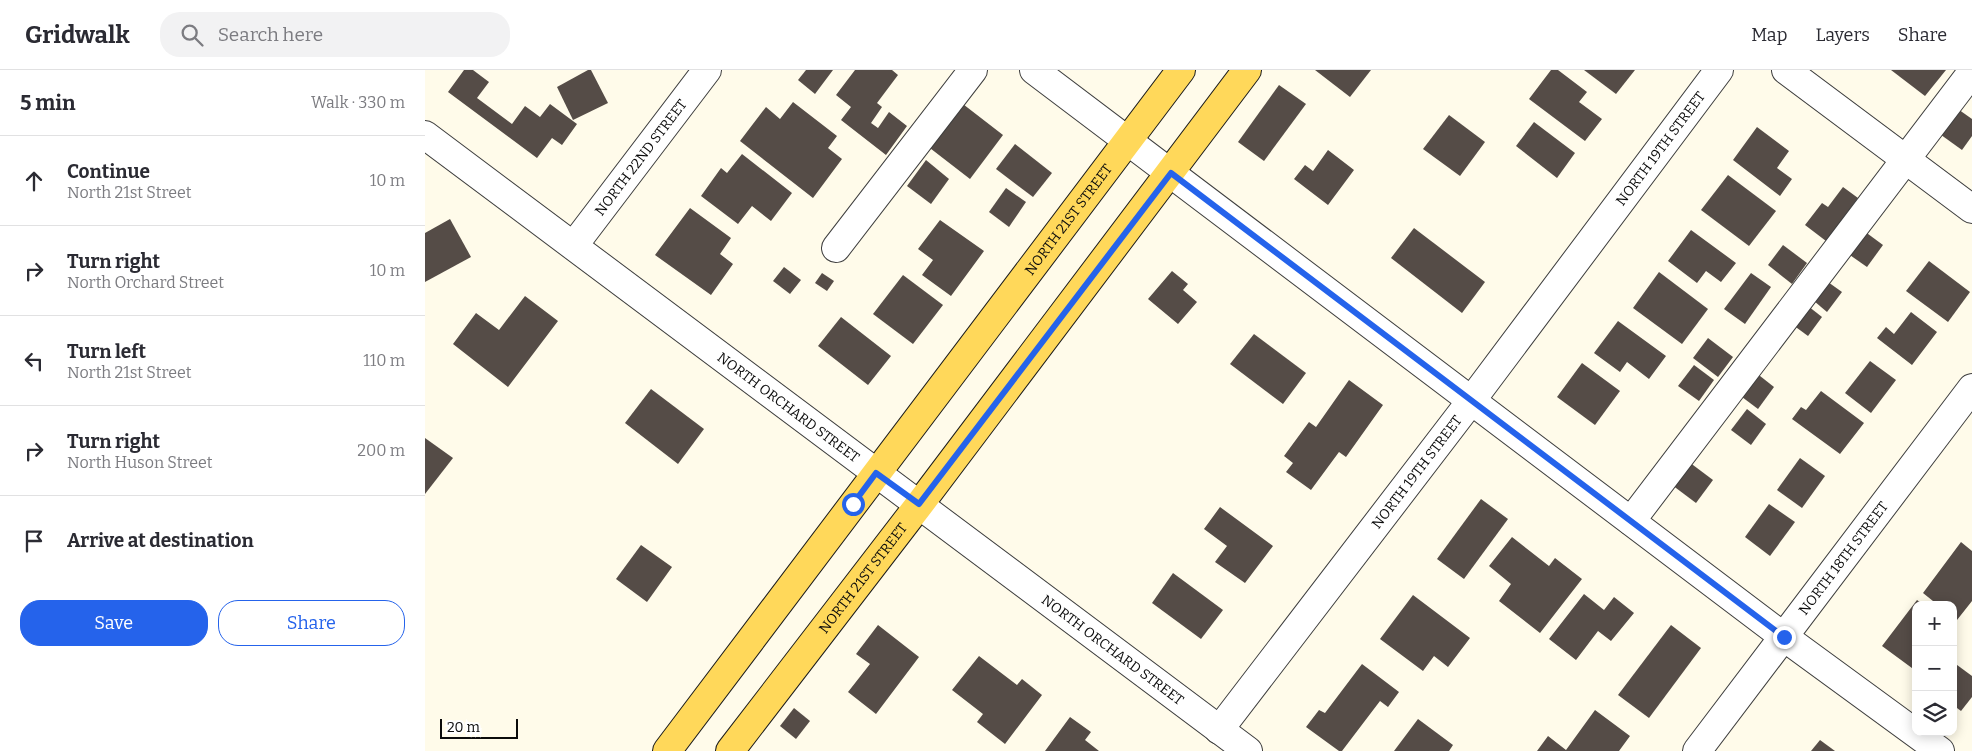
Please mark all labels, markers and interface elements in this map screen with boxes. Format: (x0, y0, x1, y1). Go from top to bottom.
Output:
search box (160, 12, 510, 57)
text: Gridwalk (25, 21, 130, 49)
icon: search (178, 21, 206, 49)
text: Search here (218, 23, 323, 46)
text: Map (1751, 24, 1787, 46)
text: Layers (1815, 24, 1870, 46)
text: Share (1898, 24, 1947, 46)
street label: NORTH 19TH STREET (1612, 88, 1708, 209)
text: 5 min (20, 90, 76, 116)
text: Walk · 330 m (311, 93, 405, 112)
street label: NORTH 22ND STREET (591, 96, 690, 219)
text: Continue (67, 160, 150, 183)
street label: NORTH 21ST STREET (1021, 161, 1116, 278)
icon: ahead (20, 167, 48, 195)
text: 10 m (370, 171, 405, 190)
text: North 21st Street (67, 183, 191, 202)
text: Turn right (67, 250, 160, 273)
icon: right (20, 257, 48, 285)
text: 10 m (370, 261, 405, 280)
text: North Orchard Street (67, 273, 224, 292)
text: Turn left (67, 340, 146, 363)
icon: left (20, 347, 48, 375)
street label: NORTH ORCHARD STREET (714, 348, 863, 466)
text: 110 m (363, 351, 405, 370)
text: North 21st Street (67, 363, 191, 382)
street label: NORTH 19TH STREET (1368, 412, 1465, 532)
text: Turn right (67, 430, 160, 453)
icon: right (20, 437, 48, 465)
text: 200 m (357, 441, 405, 460)
text: North Huson Street (67, 453, 212, 472)
route start (842, 493, 865, 516)
street label: NORTH 18TH STREET (1795, 498, 1891, 618)
street label: NORTH 21ST STREET (815, 520, 911, 637)
icon: arrive (20, 527, 48, 555)
text: Arrive at destination (67, 529, 254, 552)
street label: NORTH ORCHARD STREET (1038, 591, 1187, 708)
button: Save (20, 600, 208, 646)
button: Share (218, 600, 405, 646)
map controls (1912, 601, 1957, 736)
button: + (1912, 601, 1957, 646)
route end (1773, 626, 1796, 649)
button: − (1912, 646, 1957, 691)
button: layers (1912, 691, 1957, 736)
scale bar (440, 716, 517, 739)
text: 20 m (447, 719, 480, 736)

